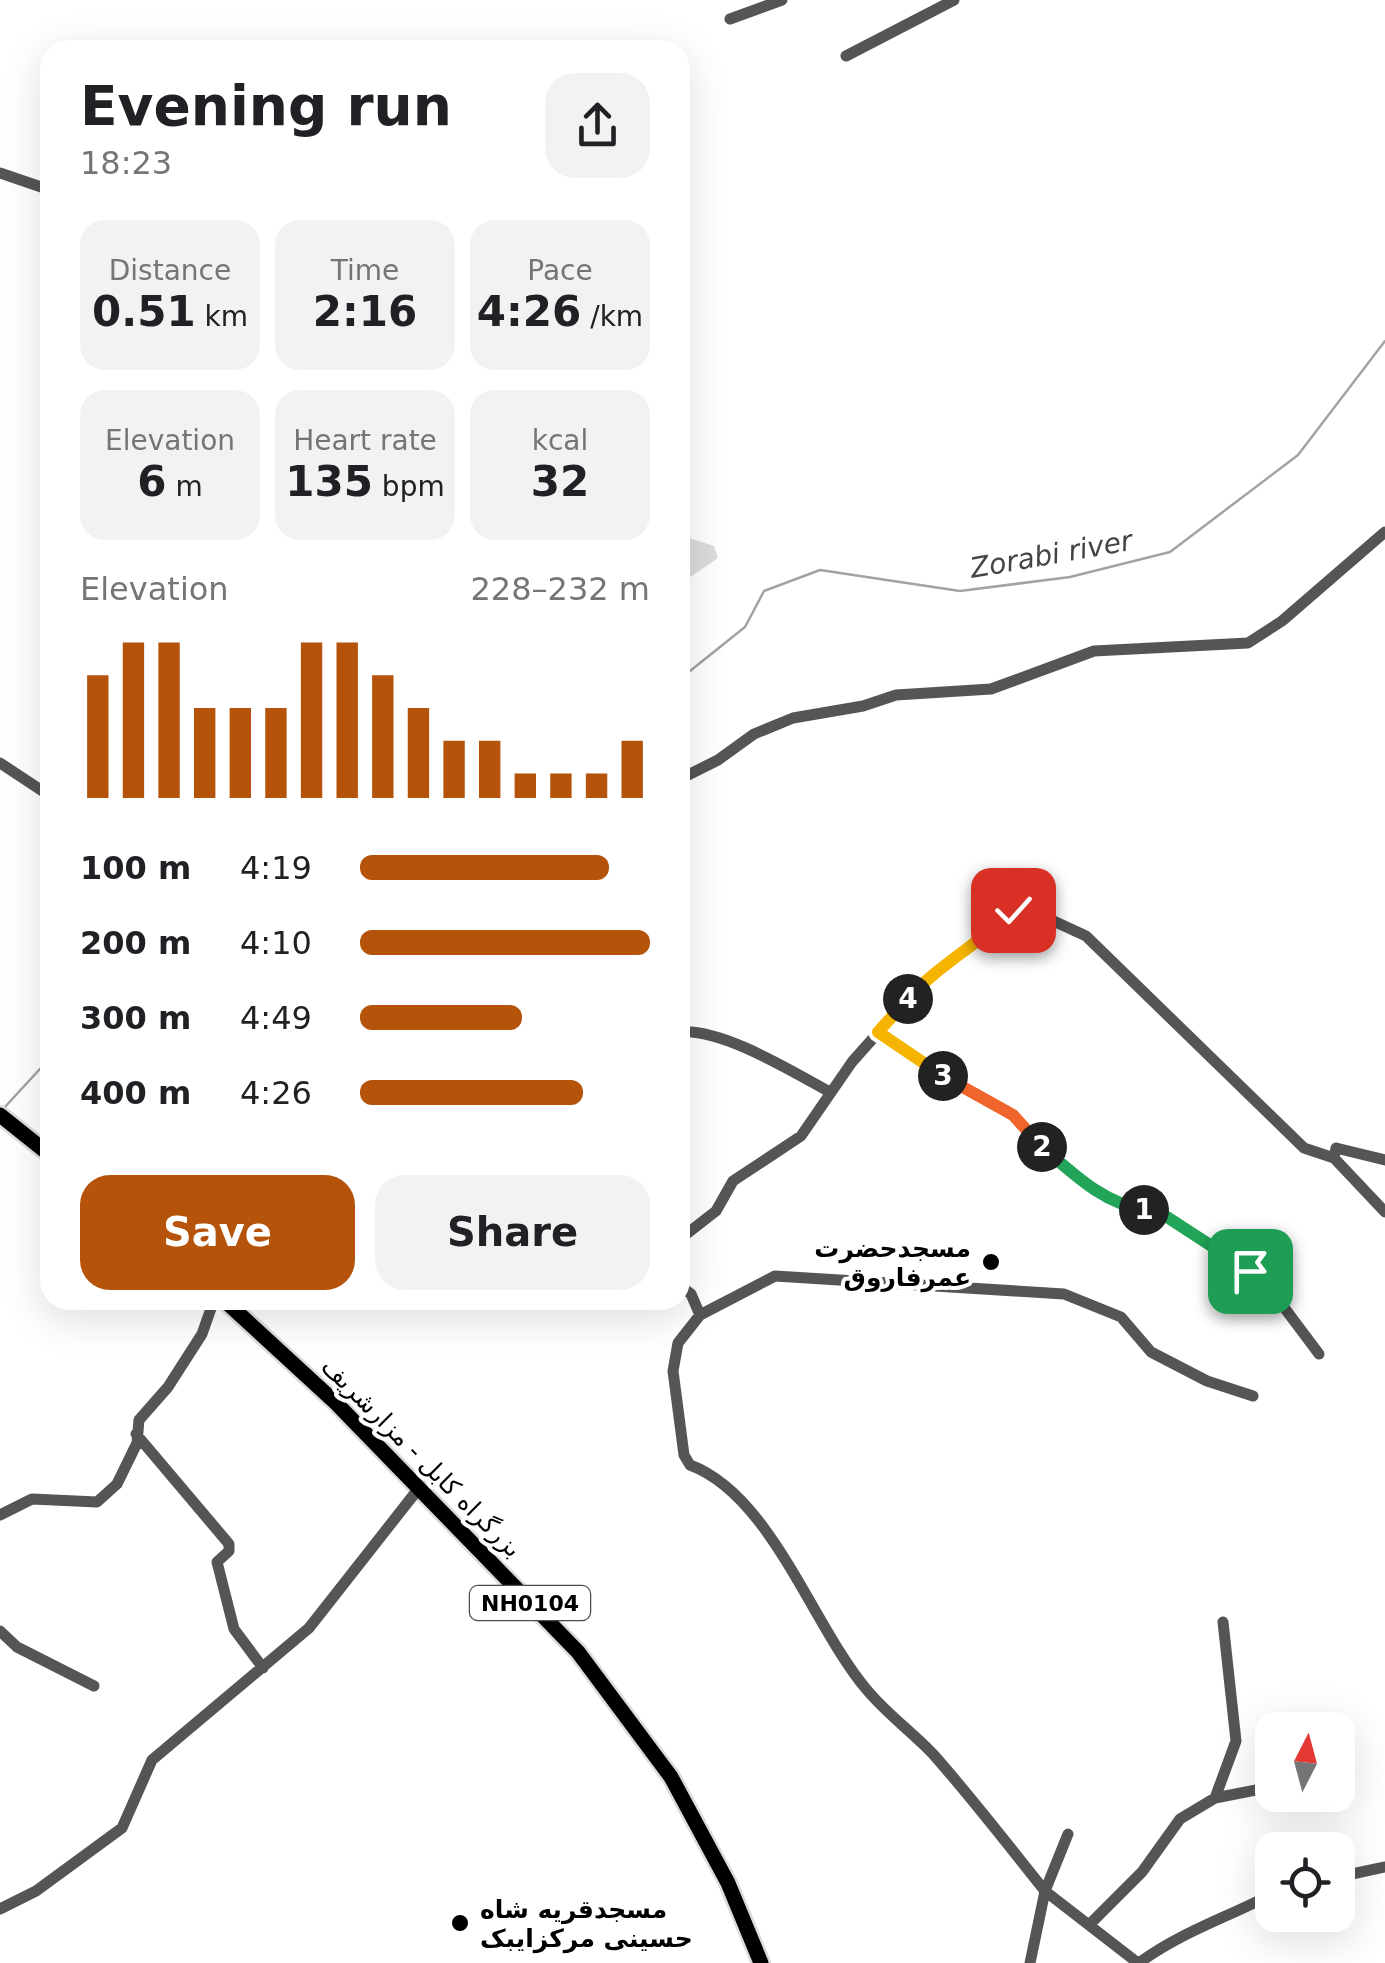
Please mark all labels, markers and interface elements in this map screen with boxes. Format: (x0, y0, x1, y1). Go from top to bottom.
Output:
button: share (545, 73, 650, 178)
text: Evening run (80, 74, 452, 138)
text: 18:23 (80, 144, 172, 182)
text: Distance (109, 254, 231, 287)
text: Time (331, 254, 399, 287)
text: Pace (527, 254, 593, 287)
text: 0.51 (92, 287, 196, 336)
text: 2:16 (313, 287, 417, 336)
text: 4:26 (477, 287, 581, 336)
text: km (196, 300, 248, 333)
text: /km (581, 300, 643, 333)
text: Elevation (105, 424, 235, 457)
text: Heart rate (293, 424, 437, 457)
text: kcal (532, 424, 588, 457)
text: 6 (137, 457, 167, 506)
text: 135 (285, 457, 373, 506)
text: 32 (531, 457, 589, 506)
text: m (167, 470, 203, 503)
text: bpm (373, 470, 445, 503)
water label: Zorabi river (966, 524, 1136, 585)
text: Elevation (80, 570, 229, 608)
text: 228–232 m (471, 570, 650, 608)
text: 100 m (80, 849, 191, 887)
text: 4:19 (240, 849, 312, 887)
pin (971, 868, 1056, 953)
icon: check (986, 883, 1041, 938)
text: 200 m (80, 924, 191, 962)
text: 4:10 (240, 924, 312, 962)
pin: 4 (883, 974, 933, 1024)
text: 4 (898, 982, 918, 1015)
text: 300 m (80, 999, 191, 1037)
text: 4:49 (240, 999, 312, 1037)
pin: 3 (918, 1051, 968, 1101)
text: 3 (933, 1059, 953, 1092)
text: 400 m (80, 1074, 191, 1112)
text: 4:26 (240, 1074, 312, 1112)
pin: 2 (1017, 1122, 1067, 1172)
text: 2 (1032, 1130, 1052, 1163)
button: Save (80, 1175, 355, 1290)
button: Share (375, 1175, 650, 1290)
pin: 1 (1119, 1185, 1169, 1235)
text: 1 (1134, 1193, 1154, 1226)
pin (1208, 1229, 1293, 1314)
place label: مسجدحضرت عمرفاروق (814, 1234, 971, 1293)
icon: arrive (1223, 1244, 1278, 1299)
marker: مسجدحضرت عمرفاروق (980, 1251, 1002, 1273)
street label: بزرگراه کابل - مزارشریف (316, 1351, 528, 1563)
road number: NH0104 (470, 1586, 590, 1620)
north arrow (1255, 1712, 1355, 1812)
map controls (1255, 1712, 1355, 1932)
button: locate (1255, 1832, 1355, 1932)
place label: مسجدقریه شاه حسینی مرکزایبک (480, 1895, 693, 1954)
marker: مسجدقریه شاه حسینی مرکزایبک (449, 1912, 471, 1934)

